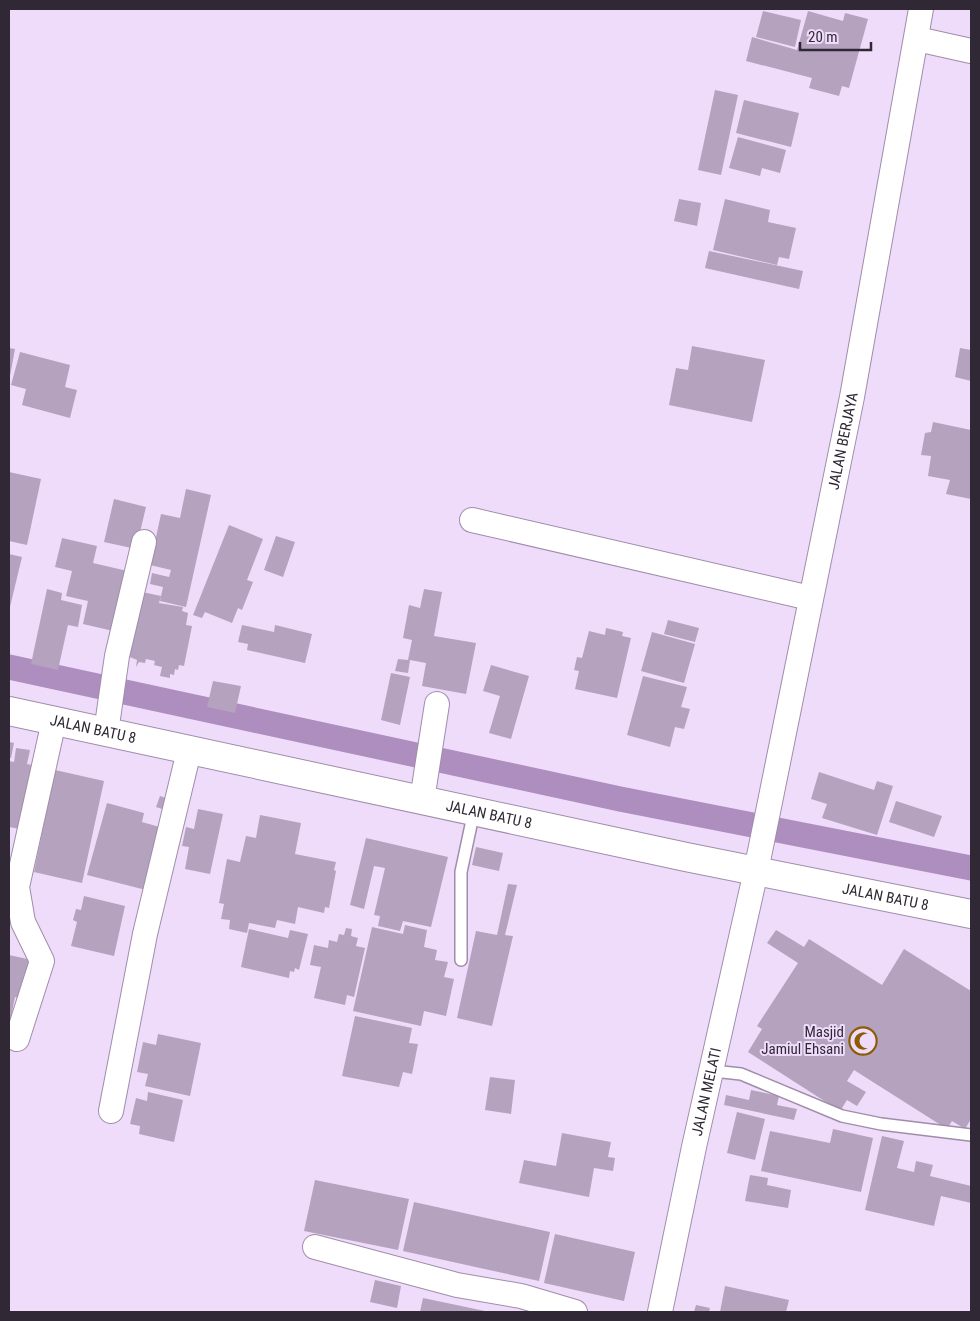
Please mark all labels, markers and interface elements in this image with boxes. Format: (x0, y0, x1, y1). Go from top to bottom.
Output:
scale bar (800, 20, 871, 52)
text: 20 m (808, 28, 838, 46)
street label: JALAN BERJAYA (824, 391, 862, 491)
street label: JALAN BATU 8 (48, 711, 138, 747)
street label: JALAN BATU 8 (444, 796, 534, 833)
street label: JALAN BATU 8 (841, 879, 930, 914)
place label: Masjid Jamiul Ehsani (761, 1023, 844, 1058)
mosque icon: Masjid Jamiul Ehsani (848, 1026, 878, 1056)
street label: JALAN MELATI (688, 1046, 725, 1138)

